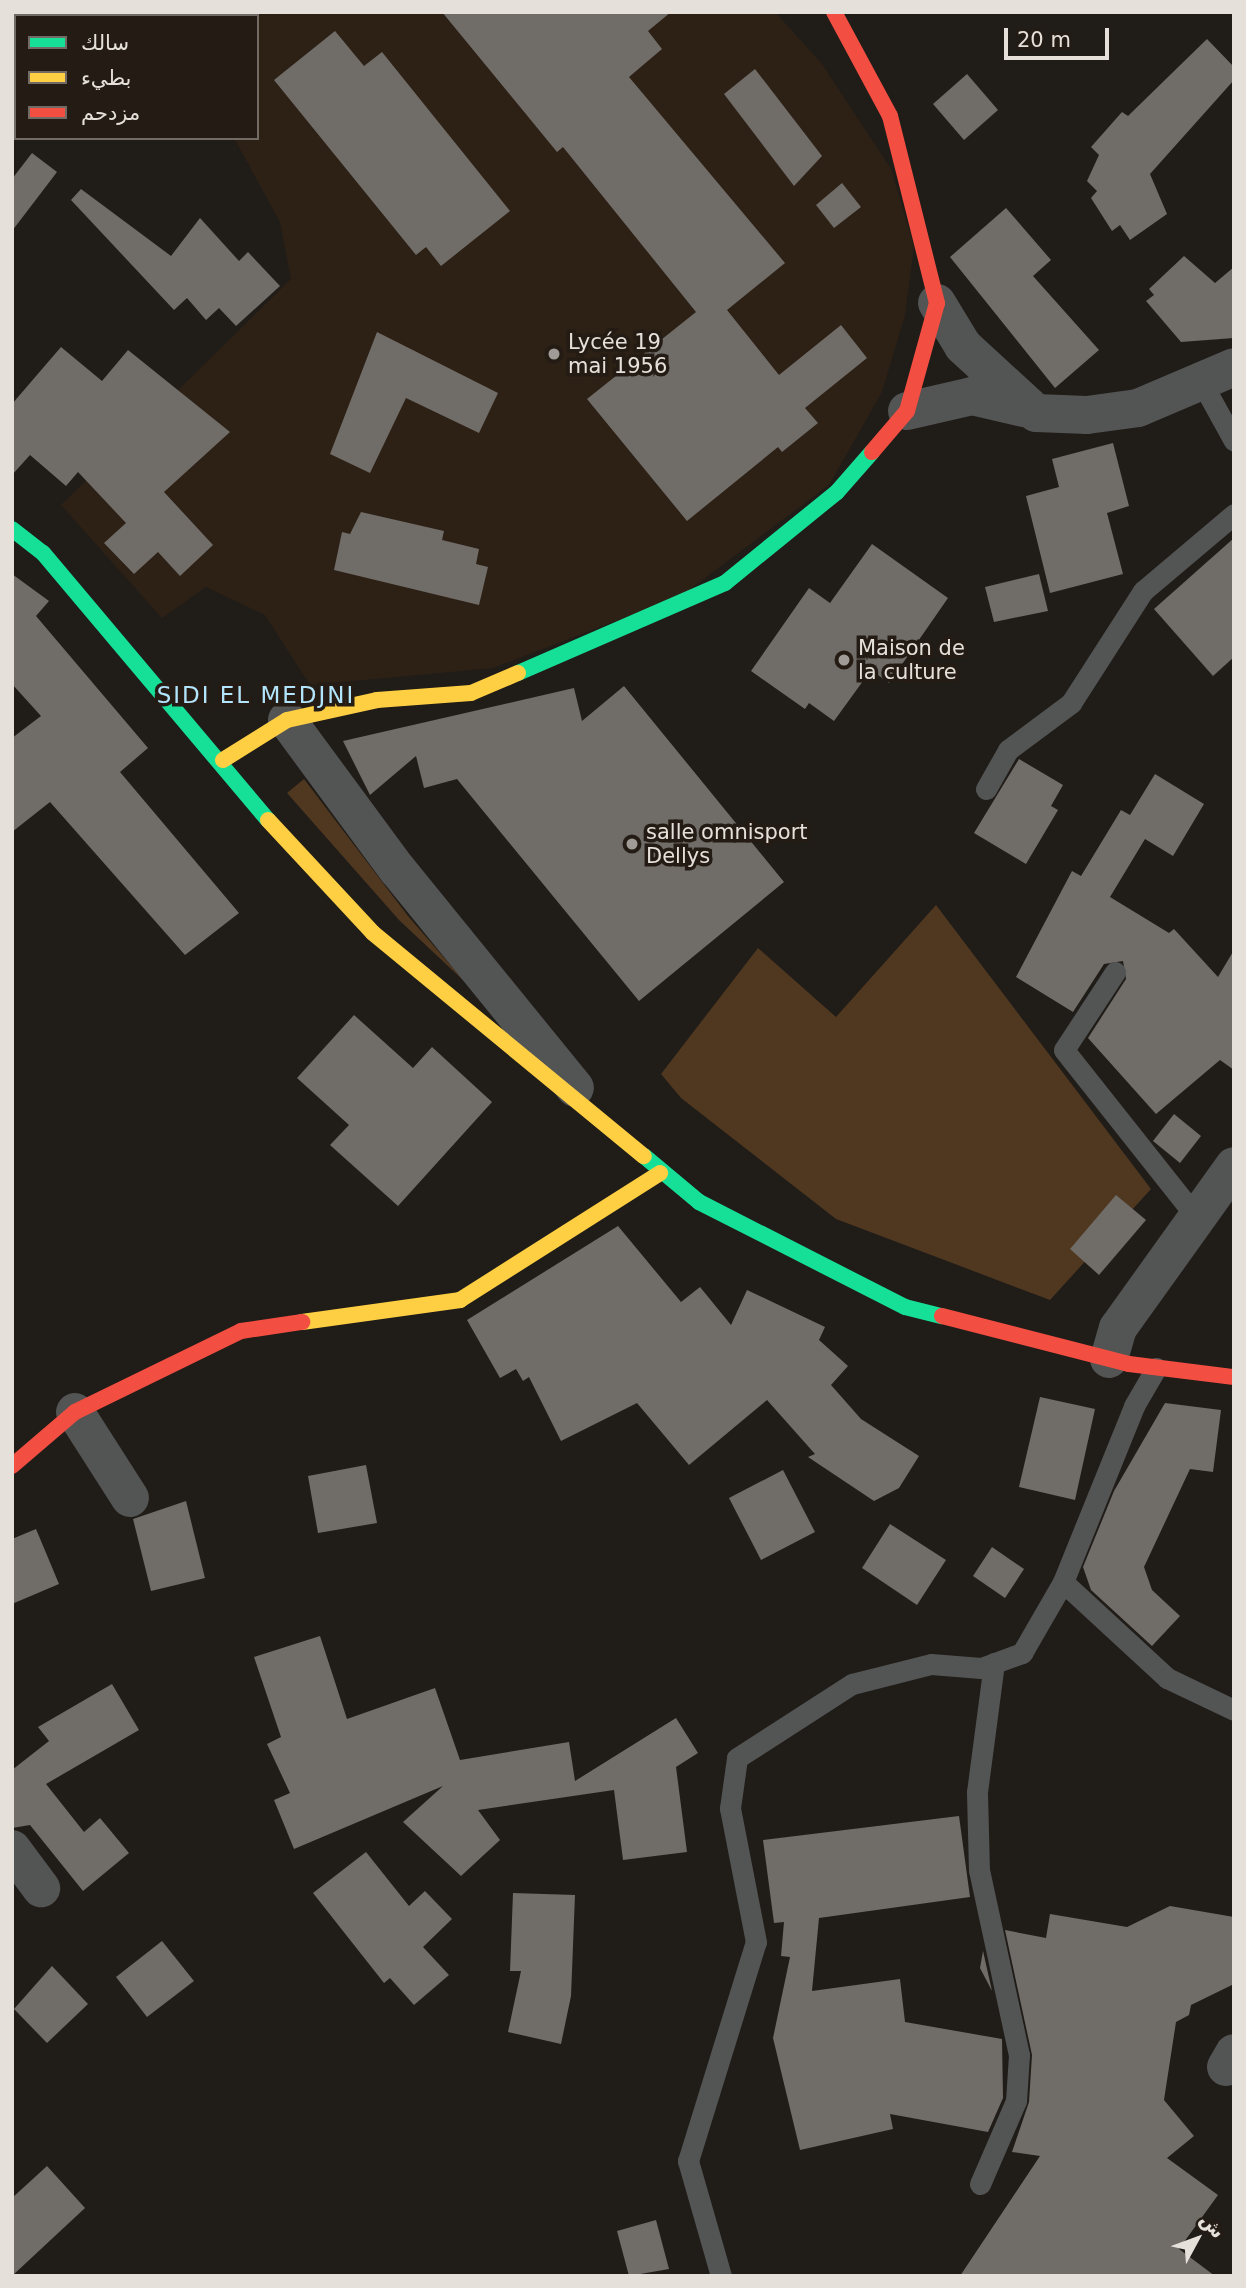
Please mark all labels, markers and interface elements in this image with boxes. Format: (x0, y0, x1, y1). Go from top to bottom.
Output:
legend (14, 14, 259, 140)
scale bar (1008, 14, 1113, 58)
text: 20 m (1017, 28, 1071, 52)
text: سالك (81, 31, 129, 55)
text: بطيء (81, 66, 131, 90)
text: مزدحم (81, 101, 140, 125)
place label: Lycée 19 mai 1956 (568, 329, 667, 379)
marker: Lycée 19 mai 1956 (546, 346, 562, 362)
place label: Maison de la culture (858, 635, 965, 685)
marker: Maison de la culture (836, 652, 852, 668)
district label: SIDI EL MEDJNI (158, 681, 354, 709)
place label: salle omnisport Dellys (646, 819, 808, 869)
marker: salle omnisport Dellys (624, 836, 640, 852)
north arrow (1162, 2204, 1232, 2274)
text: ش (1196, 2208, 1230, 2242)

